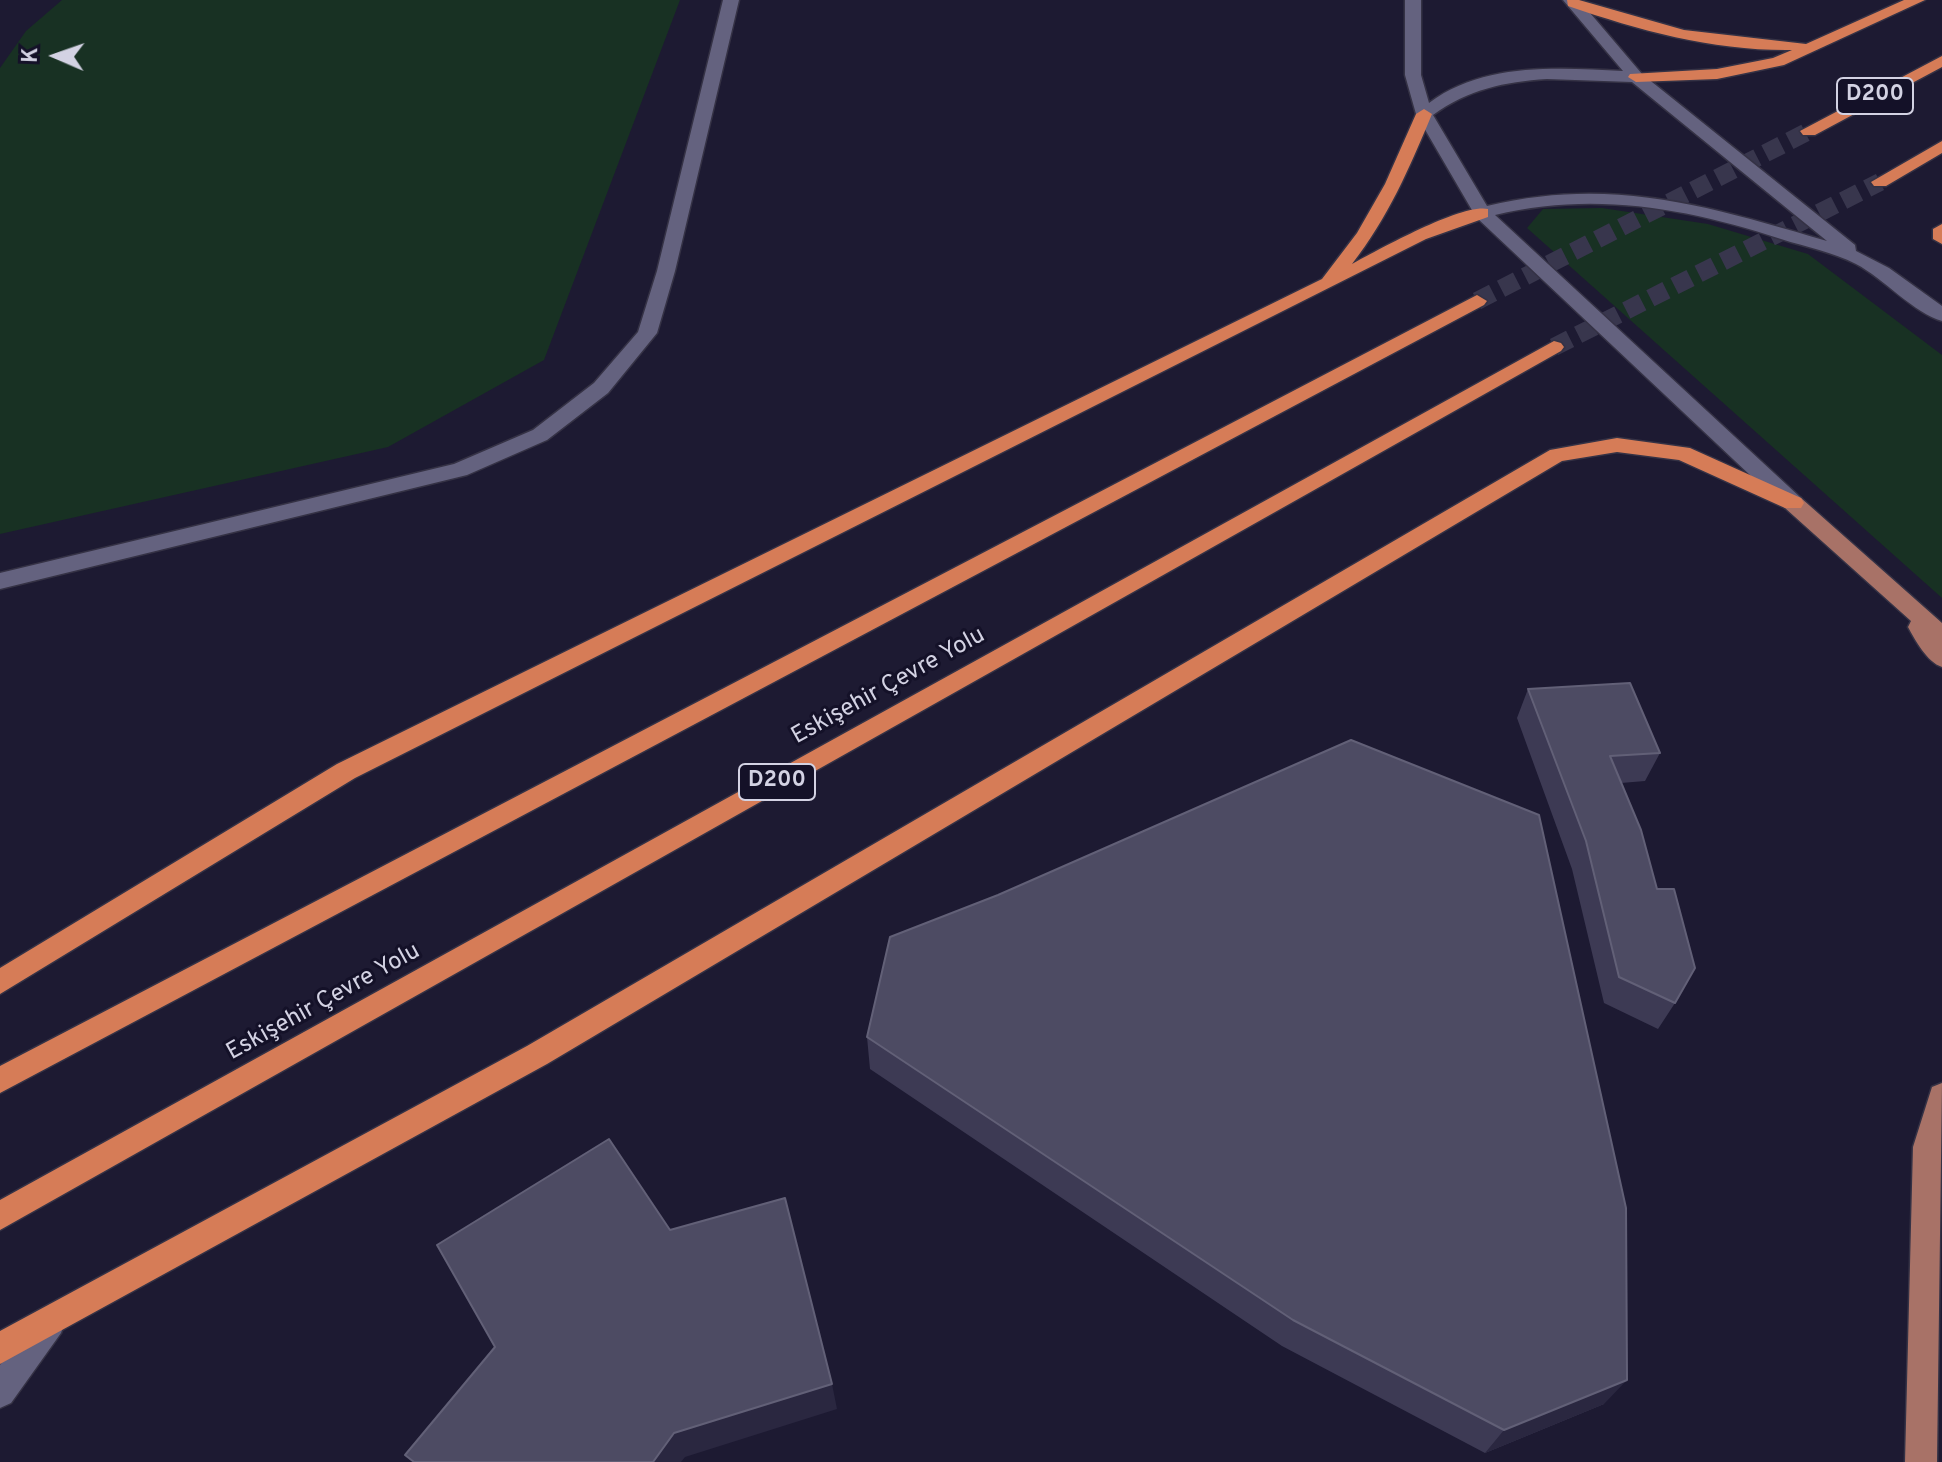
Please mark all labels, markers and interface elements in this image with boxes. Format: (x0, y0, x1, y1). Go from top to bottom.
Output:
north arrow (16, 16, 96, 96)
text: K (18, 47, 45, 63)
road number: D200 (1837, 78, 1913, 114)
street label: Eskişehir Çevre Yolu (787, 622, 991, 752)
road number: D200 (739, 764, 815, 800)
street label: Eskişehir Çevre Yolu (222, 938, 426, 1068)

